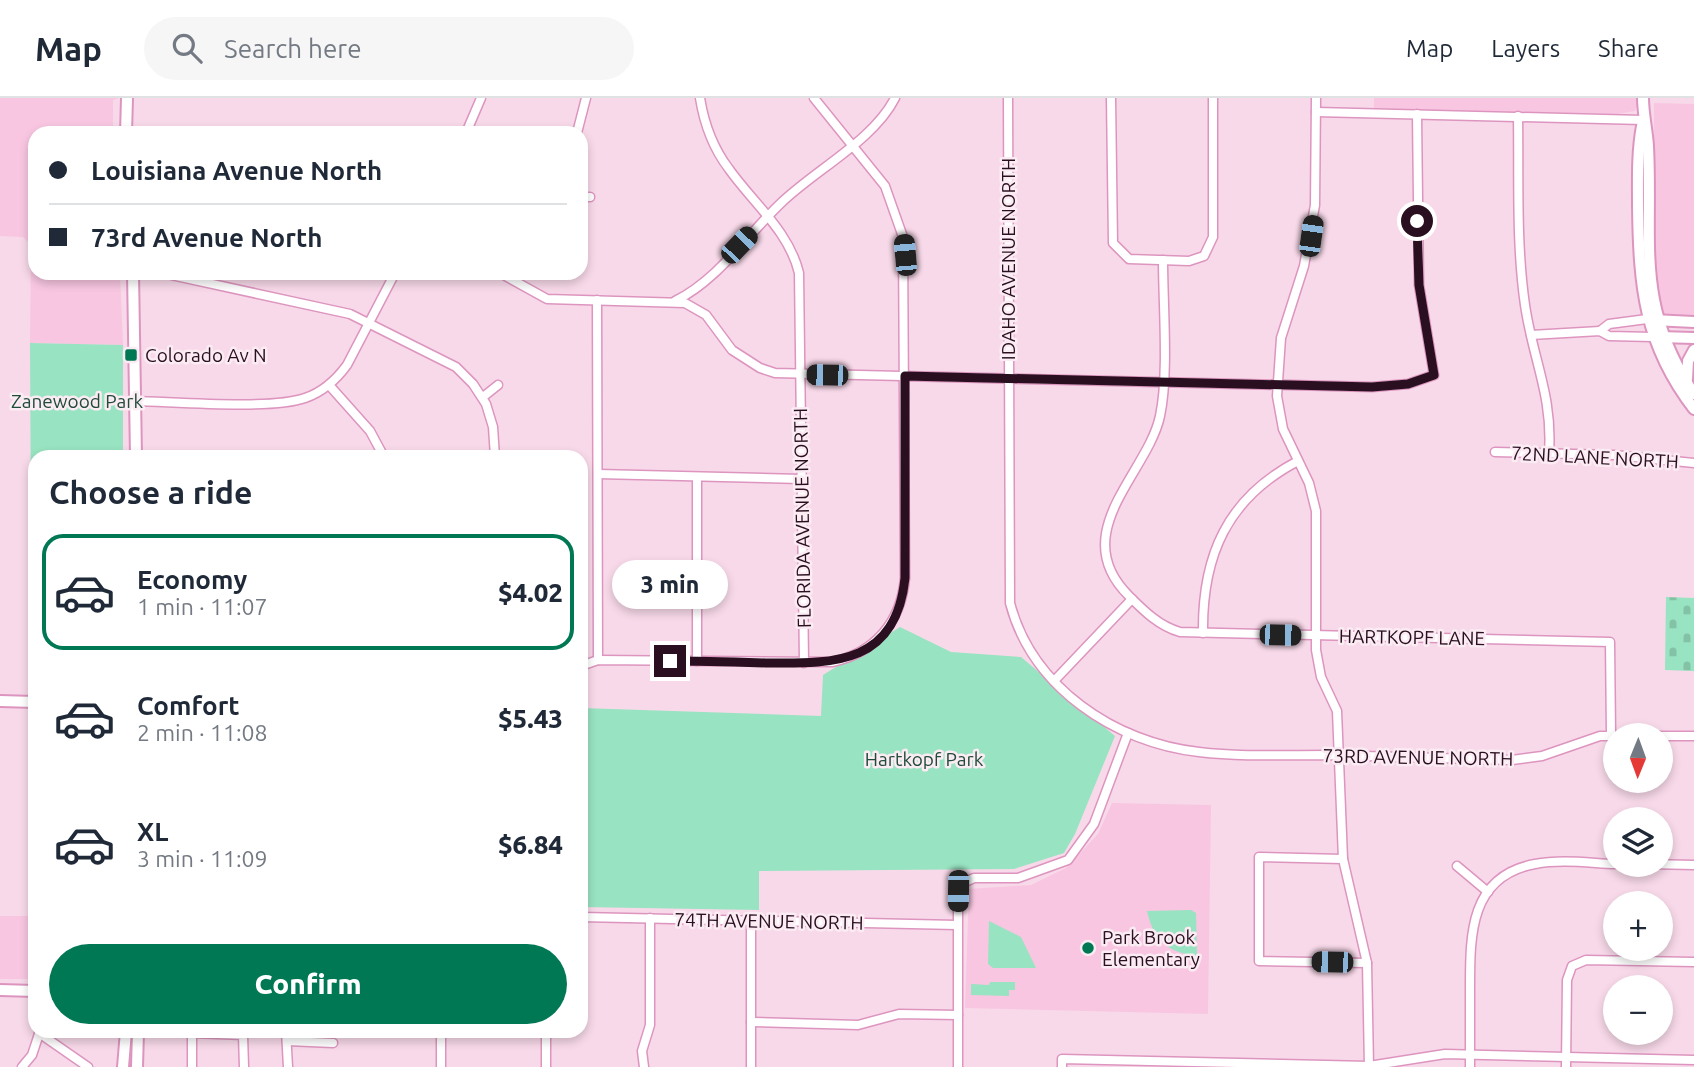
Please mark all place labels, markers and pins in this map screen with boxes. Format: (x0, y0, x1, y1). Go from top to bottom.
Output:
place label: Colorado Av N (145, 344, 267, 366)
marker: Colorado Av N (123, 347, 139, 363)
place label: Park Brook Elementary (1102, 926, 1200, 970)
marker: Park Brook Elementary (1080, 940, 1096, 956)

